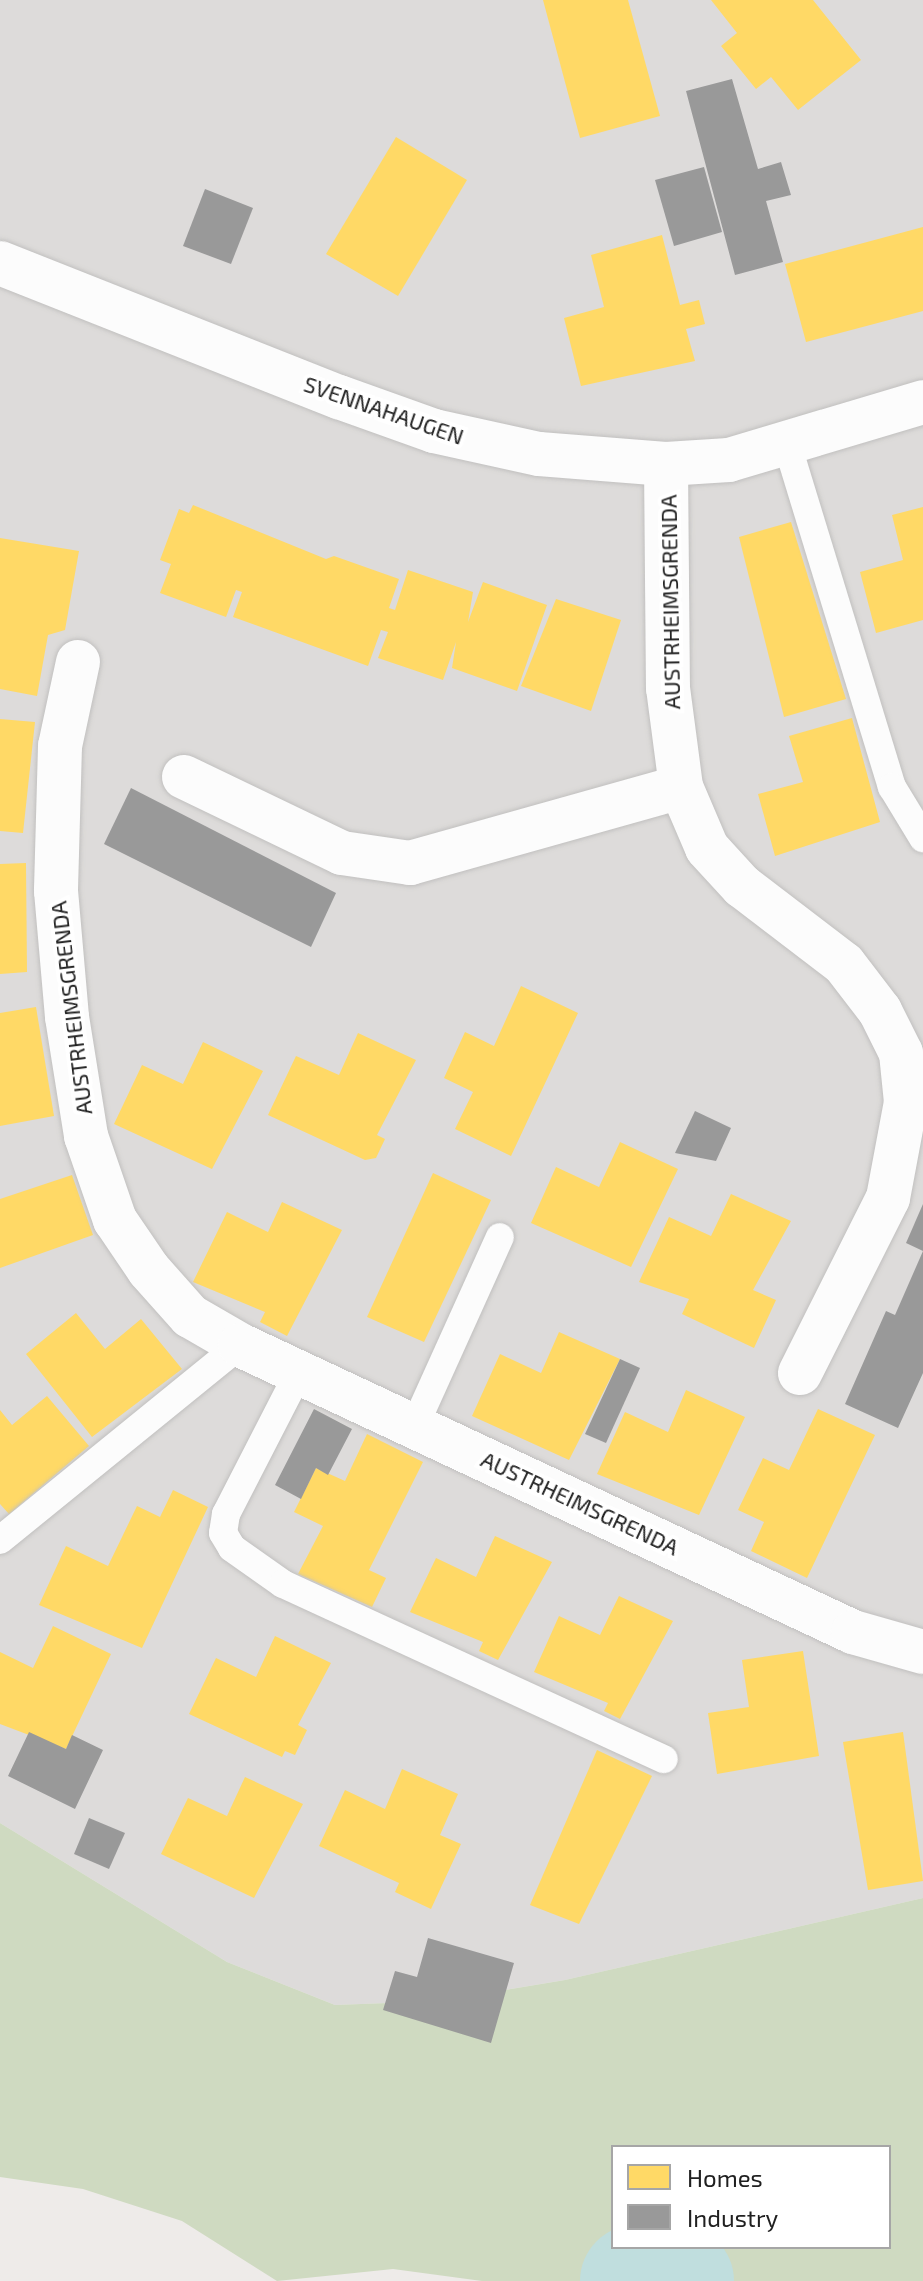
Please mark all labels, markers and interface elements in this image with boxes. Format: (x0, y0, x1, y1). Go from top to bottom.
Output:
street label: SVENNAHAUGEN (301, 370, 467, 450)
street label: AUSTRHEIMSGRENDA (655, 494, 685, 710)
street label: AUSTRHEIMSGRENDA (45, 900, 97, 1116)
street label: AUSTRHEIMSGRENDA (477, 1446, 683, 1560)
legend (611, 2145, 891, 2249)
text: Homes (687, 2163, 763, 2192)
text: Industry (687, 2203, 778, 2232)

